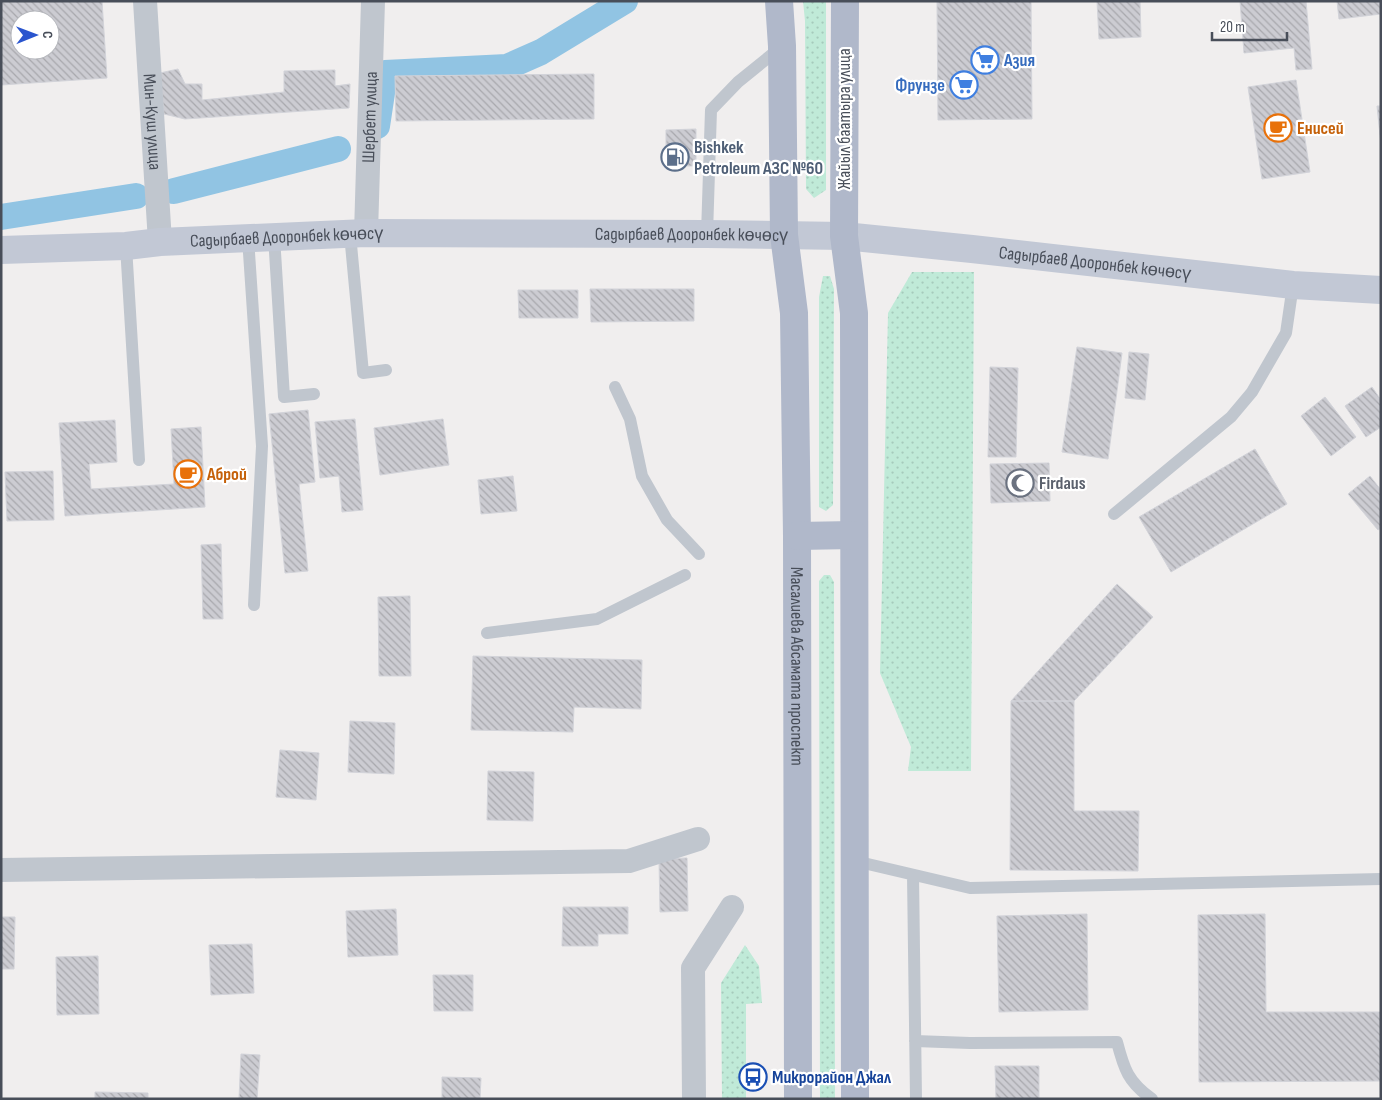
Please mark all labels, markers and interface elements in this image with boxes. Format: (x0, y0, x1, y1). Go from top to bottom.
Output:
north arrow (10, 10, 60, 60)
scale bar (1212, 10, 1287, 42)
text: 20 m (1220, 18, 1245, 37)
text: С (39, 31, 56, 39)
supermarket icon: Азия (970, 45, 1000, 75)
street label: Жайыл баатыра улица (834, 48, 855, 190)
place label: Азия (1003, 50, 1035, 71)
supermarket icon: Фрунзе (949, 70, 979, 100)
street label: Шербет улица (358, 71, 381, 163)
street label: Мин-Куш улица (139, 73, 166, 171)
place label: Фрунзе (895, 75, 945, 96)
cafe icon: Енисей (1263, 113, 1293, 143)
place label: Енисей (1297, 118, 1344, 139)
place label: Bishkek Petroleum АЗС №60 (694, 137, 823, 179)
fuel station icon: Bishkek Petroleum АЗС №60 (660, 142, 690, 172)
street label: Садырбаев Дооронбек көчөсү (190, 222, 383, 251)
street label: Садырбаев Дооронбек көчөсү (595, 223, 788, 246)
street label: Садырбаев Дооронбек көчөсү (998, 242, 1192, 284)
cafe icon: Аброй (173, 459, 203, 489)
place label: Аброй (206, 464, 247, 485)
mosque icon: Firdaus (1005, 468, 1035, 498)
place label: Firdaus (1039, 473, 1086, 494)
street label: Масалиева Абсамата проспект (787, 567, 808, 766)
bus stop icon: Микрорайон Джал (738, 1062, 768, 1092)
place label: Микрорайон Джал (772, 1067, 892, 1088)

